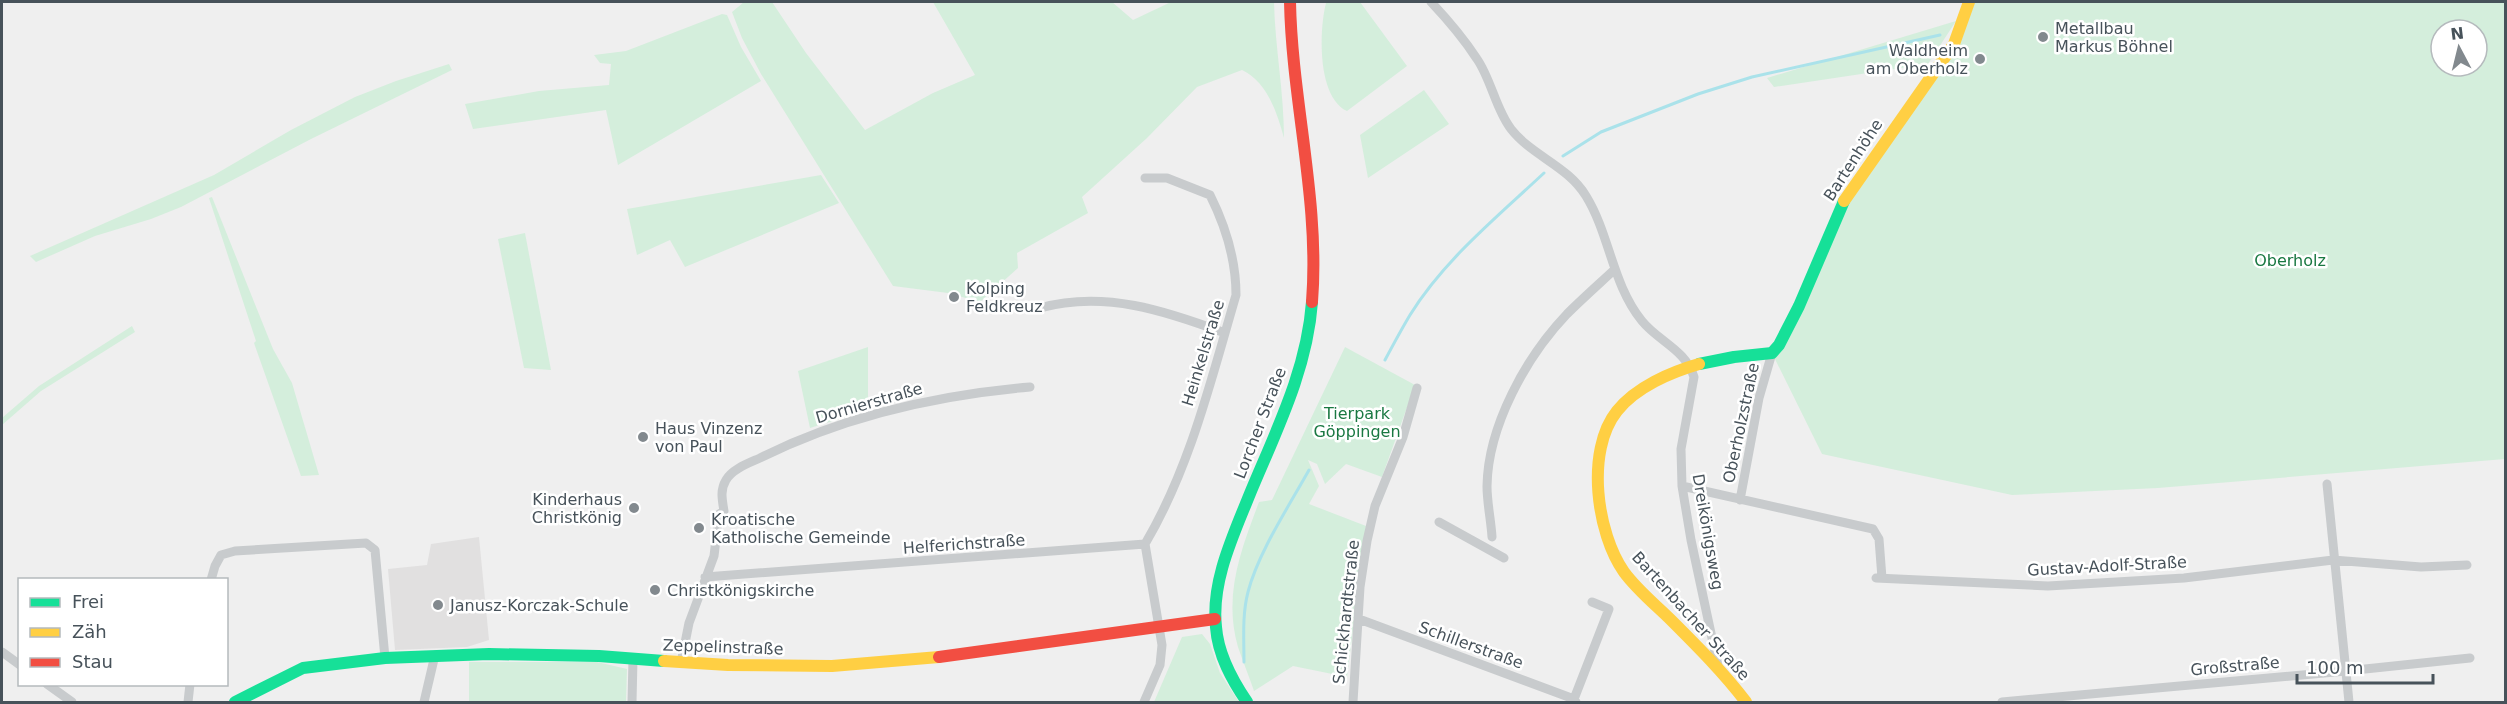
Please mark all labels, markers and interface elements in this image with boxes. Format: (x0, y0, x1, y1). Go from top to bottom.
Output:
north arrow (2429, 18, 2489, 78)
place label: Metallbau Markus Böhnel (2055, 19, 2173, 56)
text: N (2449, 23, 2465, 44)
marker: Metallbau Markus Böhnel (2036, 30, 2050, 44)
place label: Waldheim am Oberholz (1866, 41, 1968, 78)
marker: Waldheim am Oberholz (1973, 52, 1987, 66)
street label: Bartenhöhe (1820, 116, 1886, 204)
park label: Oberholz (2254, 251, 2326, 270)
place label: Kolping Feldkreuz (966, 279, 1043, 316)
marker: Kolping Feldkreuz (947, 290, 961, 304)
street label: Heinkelstraße (1178, 297, 1228, 409)
street label: Oberholzstraße (1719, 361, 1763, 485)
street label: Lorcher Straße (1230, 365, 1290, 481)
street label: Dornierstraße (813, 379, 925, 427)
park label: Tierpark Göppingen (1313, 404, 1401, 441)
place label: Haus Vinzenz von Paul (655, 419, 762, 456)
marker: Haus Vinzenz von Paul (636, 430, 650, 444)
street label: Dreikönigsweg (1688, 473, 1728, 591)
place label: Kinderhaus Christkönig (532, 490, 622, 527)
marker: Kinderhaus Christkönig (627, 501, 641, 515)
place label: Kroatische Katholische Gemeinde (711, 510, 891, 547)
marker: Kroatische Katholische Gemeinde (692, 521, 706, 535)
street label: Helferichstraße (902, 530, 1026, 558)
street label: Schickhardtstraße (1329, 539, 1363, 685)
street label: Bartenbacher Straße (1628, 548, 1754, 684)
street label: Gustav-Adolf-Straße (2027, 552, 2187, 580)
legend (18, 578, 228, 686)
place label: Christkönigskirche (667, 581, 814, 600)
marker: Christkönigskirche (648, 583, 662, 597)
text: Frei (72, 591, 104, 612)
place label: Janusz-Korczak-Schule (449, 596, 629, 615)
marker: Janusz-Korczak-Schule (431, 598, 445, 612)
street label: Schillerstraße (1416, 617, 1526, 673)
text: Zäh (72, 621, 107, 642)
street label: Zeppelinstraße (662, 635, 784, 659)
scale bar (2297, 647, 2434, 685)
text: Stau (72, 651, 113, 672)
street label: Großstraße (2190, 653, 2280, 679)
text: 100 m (2306, 657, 2364, 678)

